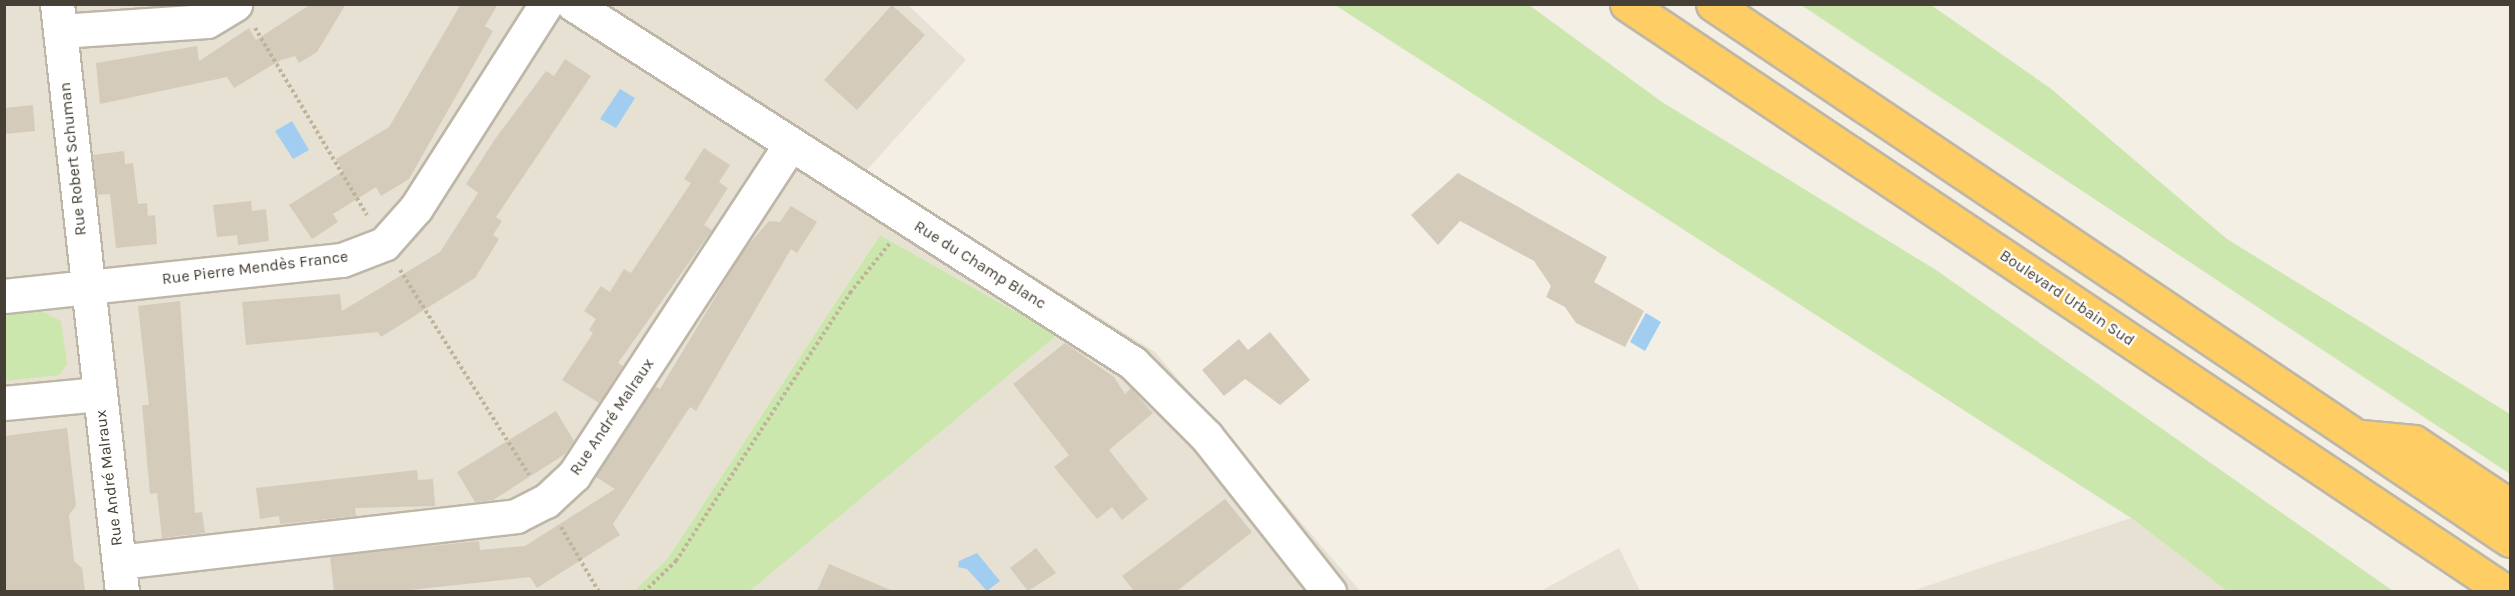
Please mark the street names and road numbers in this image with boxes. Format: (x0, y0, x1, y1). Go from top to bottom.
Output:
street label: Rue Robert Schuman (55, 81, 91, 237)
street label: Rue du Champ Blanc (910, 217, 1050, 313)
street label: Boulevard Urbain Sud (1996, 246, 2138, 350)
street label: Rue Pierre Mendès France (161, 247, 349, 289)
street label: Rue André Malraux (566, 355, 658, 479)
street label: Rue André Malraux (91, 409, 127, 547)

